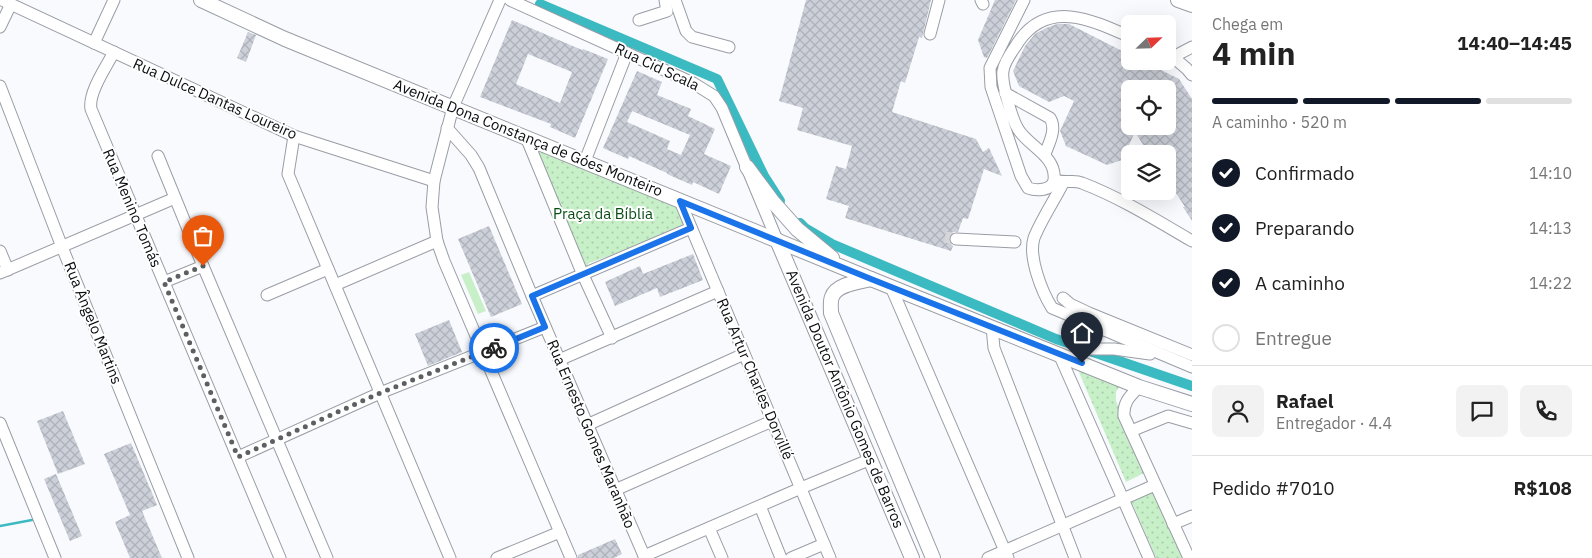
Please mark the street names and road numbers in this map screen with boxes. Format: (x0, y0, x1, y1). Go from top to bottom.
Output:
street label: Rua Cid Scala (612, 39, 703, 94)
street label: Rua Dulce Dantas Loureiro (130, 54, 300, 143)
street label: Avenida Dona Constança de Góes Monteiro (391, 75, 666, 200)
street label: Rua Menino Tomás (99, 146, 166, 270)
street label: Rua Ângelo Martins (60, 259, 127, 387)
street label: Avenida Doutor Antônio Gomes de Barros (782, 267, 909, 531)
street label: Rua Artur Charles Dorvillé (713, 295, 798, 462)
street label: Rua Ernesto Gomes Maranhão (543, 337, 640, 531)

